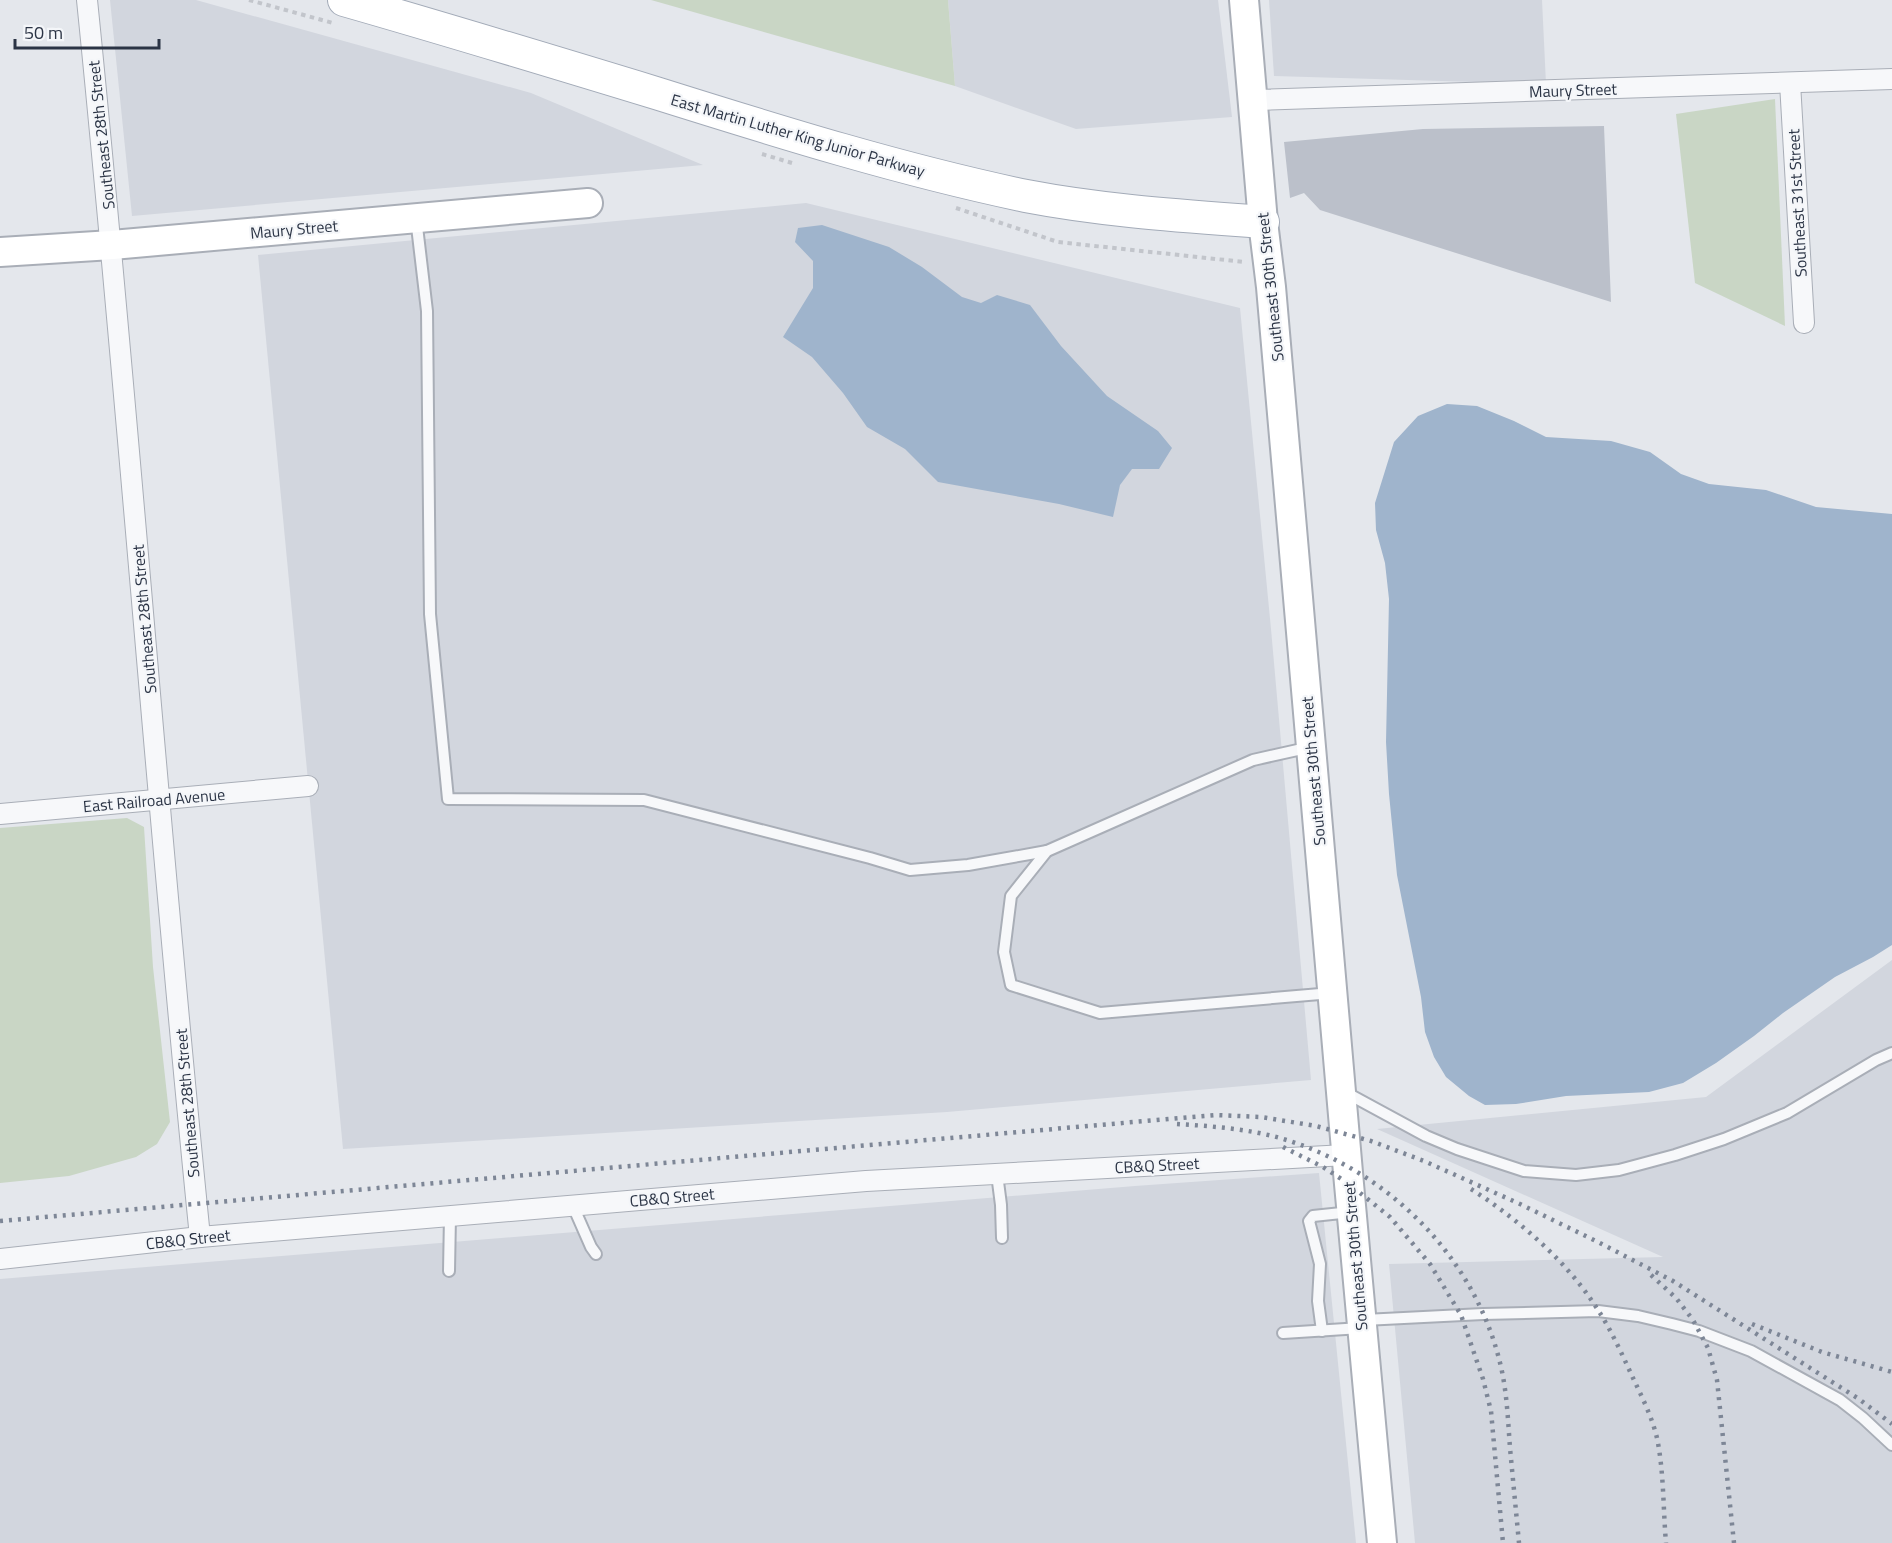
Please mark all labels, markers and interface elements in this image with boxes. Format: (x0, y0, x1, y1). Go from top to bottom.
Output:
scale bar (15, 12, 159, 50)
text: 50 m (24, 19, 63, 46)
street label: Southeast 28th Street (81, 59, 121, 211)
street label: Maury Street (1529, 76, 1618, 104)
street label: East Martin Luther King Junior Parkway (668, 87, 928, 183)
street label: Southeast 31st Street (1781, 128, 1813, 278)
street label: Southeast 30th Street (1250, 211, 1290, 363)
street label: Maury Street (249, 213, 339, 245)
street label: Southeast 28th Street (126, 543, 162, 694)
street label: Southeast 30th Street (1295, 695, 1331, 846)
street label: East Railroad Avenue (82, 782, 226, 818)
street label: Southeast 28th Street (169, 1027, 205, 1178)
street label: CB&Q Street (1114, 1151, 1200, 1179)
street label: Southeast 30th Street (1337, 1180, 1373, 1331)
street label: CB&Q Street (629, 1181, 716, 1213)
street label: CB&Q Street (145, 1223, 232, 1255)

